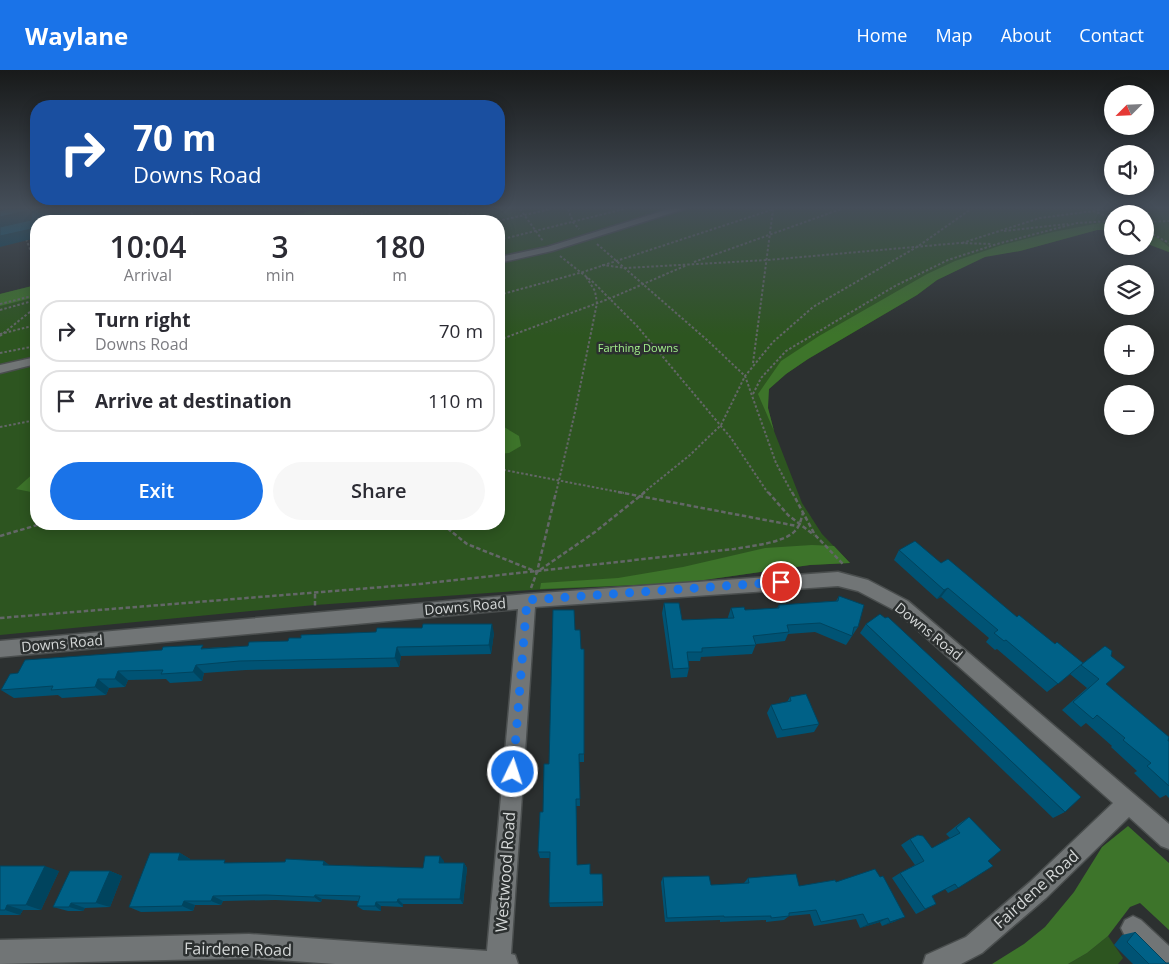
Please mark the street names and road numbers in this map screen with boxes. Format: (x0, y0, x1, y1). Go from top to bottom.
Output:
street label: Downs Road (423, 593, 507, 619)
street label: Downs Road (891, 598, 967, 664)
street label: Downs Road (20, 630, 104, 656)
street label: Westwood Road (490, 811, 520, 933)
street label: Fairdene Road (989, 845, 1083, 933)
street label: Fairdene Road (184, 937, 292, 961)

